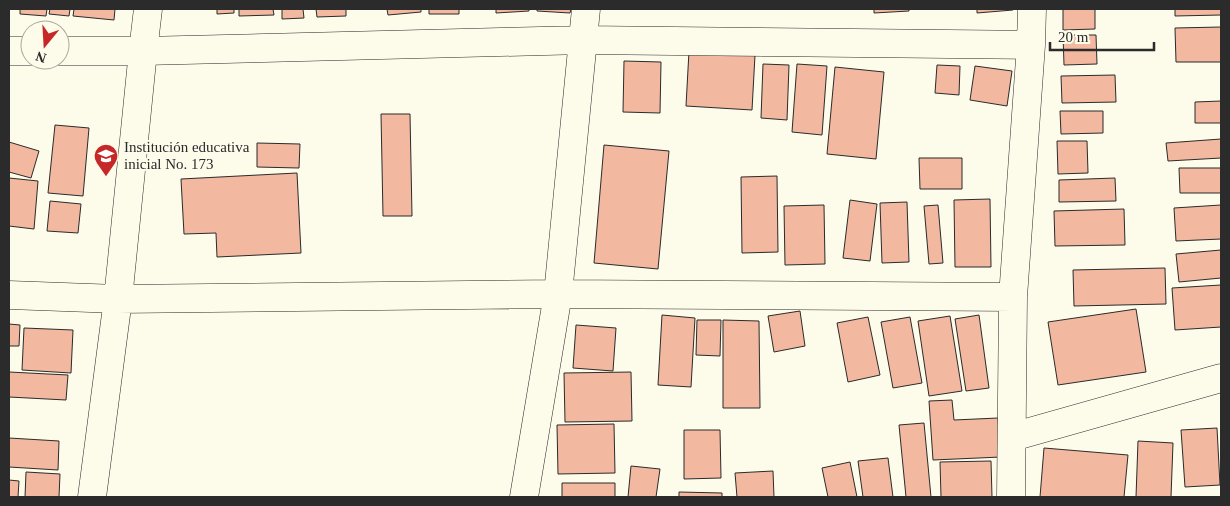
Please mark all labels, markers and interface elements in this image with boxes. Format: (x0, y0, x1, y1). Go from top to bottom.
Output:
north arrow (20, 20, 70, 70)
scale bar (1050, 20, 1154, 52)
text: 20 m (1058, 29, 1089, 45)
text: N (34, 48, 48, 66)
place label: Institución educativa inicial No. 173 (124, 139, 250, 172)
school or university icon: Institución educativa inicial No. 173 (93, 143, 119, 177)

